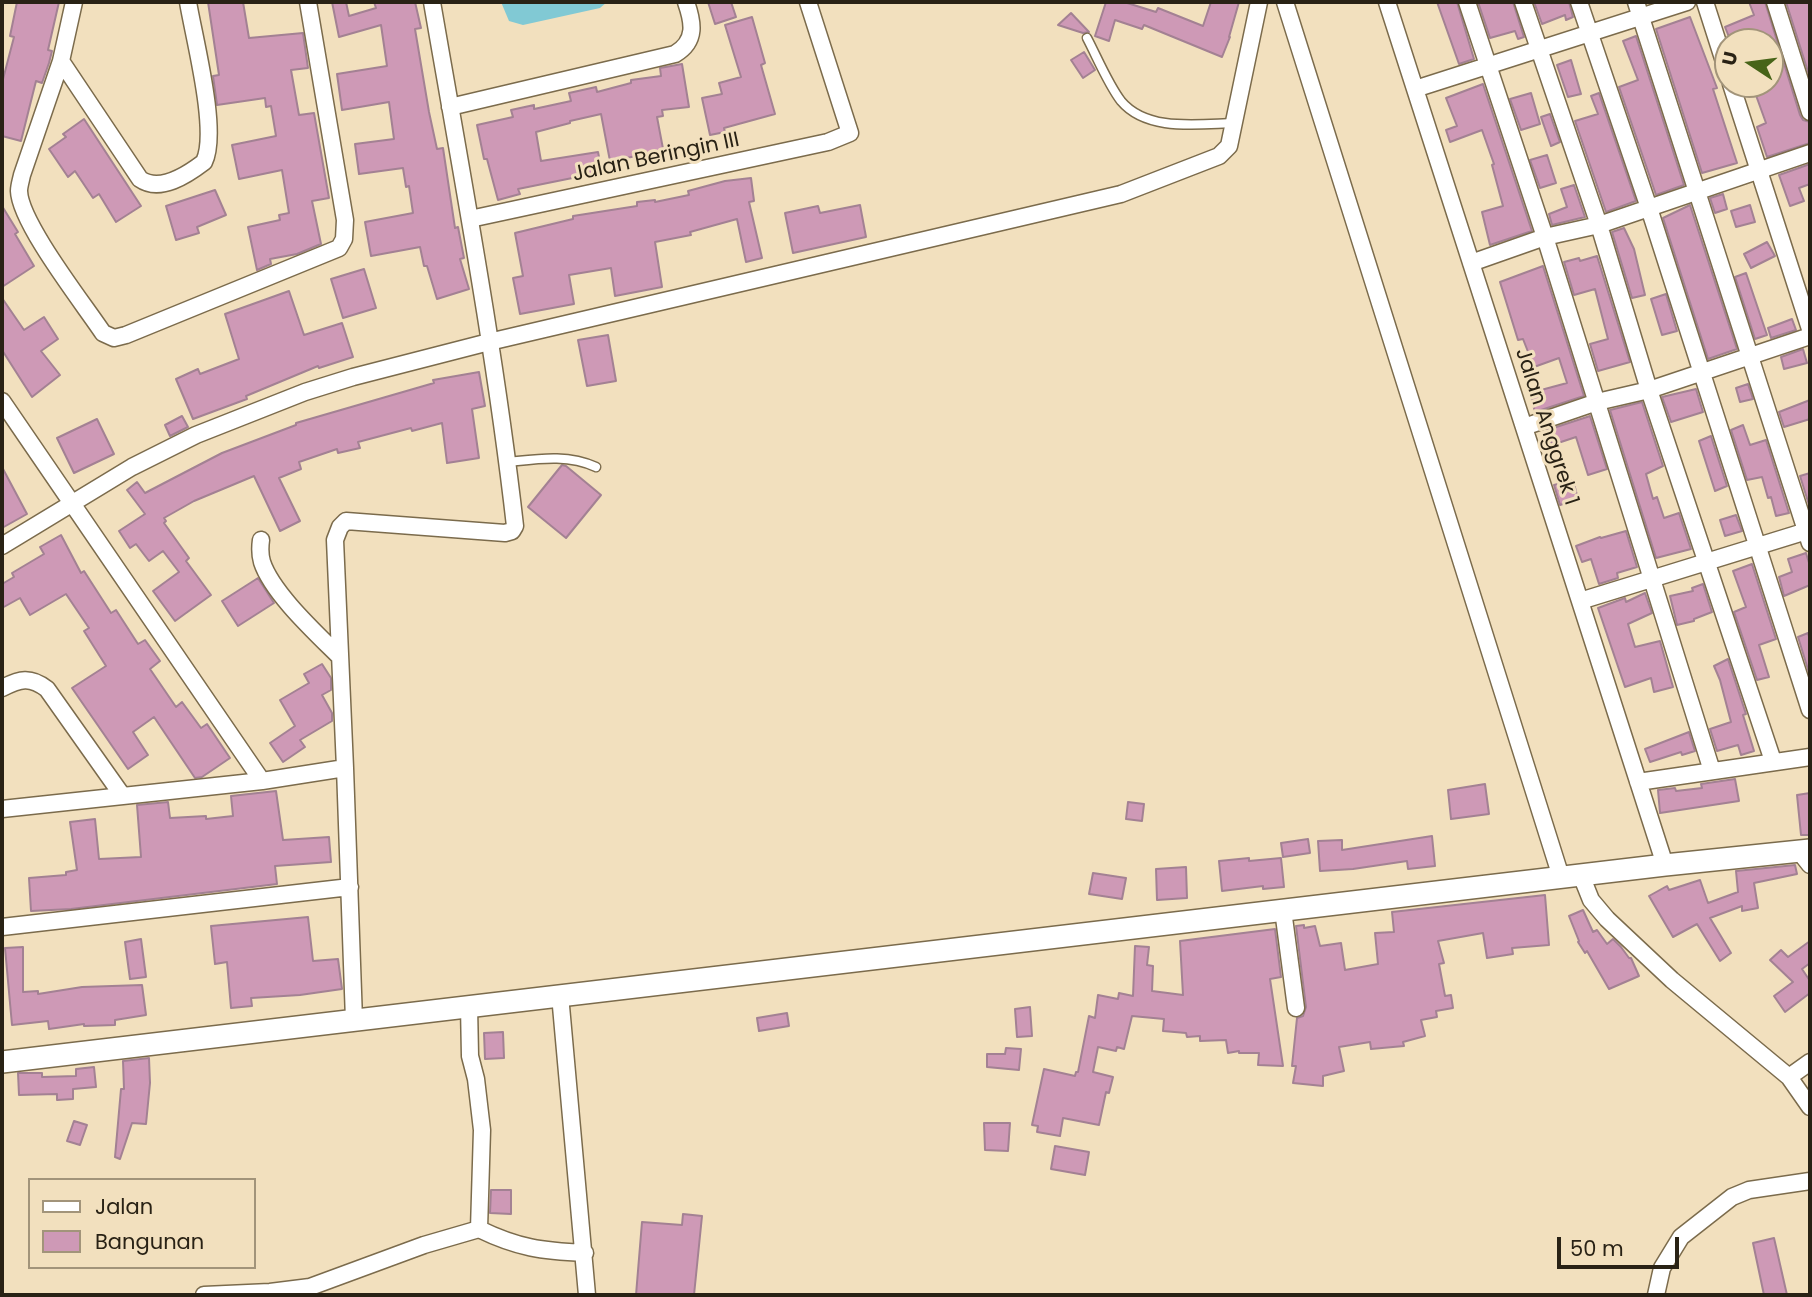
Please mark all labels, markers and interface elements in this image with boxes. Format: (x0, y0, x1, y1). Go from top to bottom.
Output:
north arrow (1714, 28, 1784, 98)
text: U (1715, 49, 1745, 68)
street label: Jalan Beringin III (570, 128, 742, 188)
street label: Jalan Anggrek 1 (1509, 345, 1583, 509)
legend (28, 1178, 256, 1269)
text: Jalan (95, 1192, 153, 1221)
scale bar (1560, 1224, 1682, 1268)
text: Bangunan (95, 1227, 204, 1256)
text: 50 m (1570, 1234, 1624, 1263)

